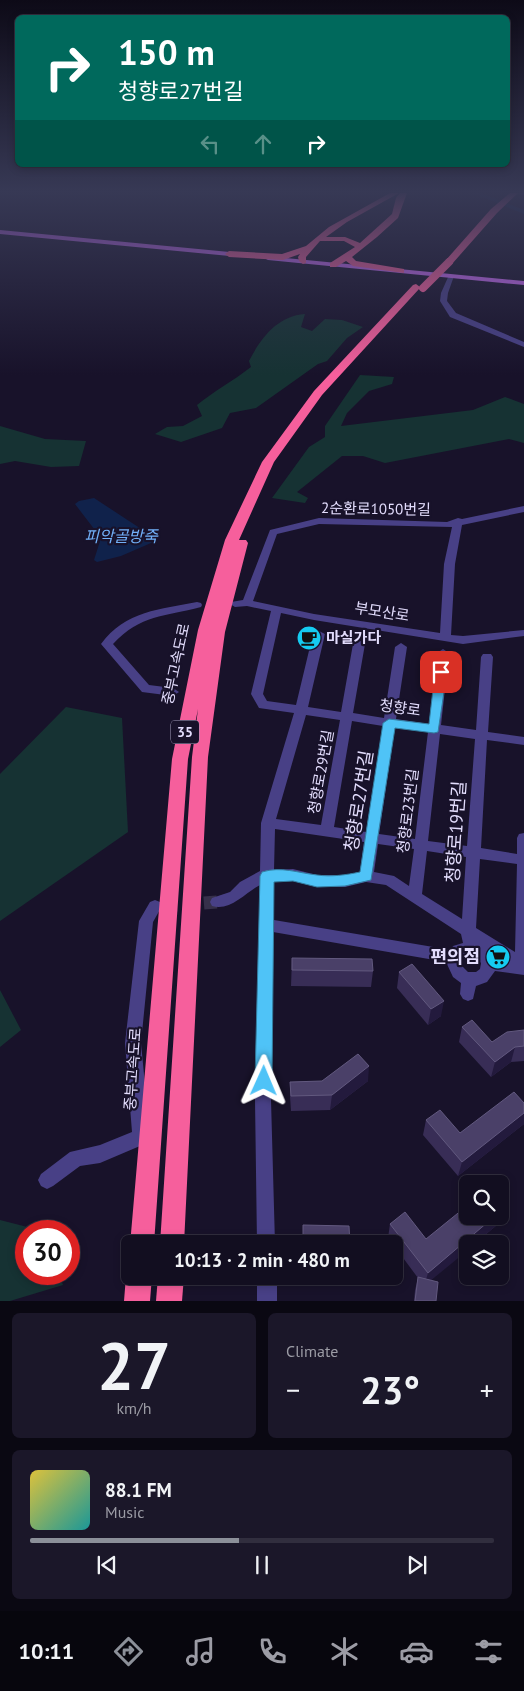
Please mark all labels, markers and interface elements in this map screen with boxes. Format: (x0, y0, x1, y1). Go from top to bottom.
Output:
text: 150 m (118, 29, 215, 75)
icon: right (35, 35, 100, 100)
text: 청향로27번길 (118, 77, 243, 105)
icon: left (196, 130, 224, 158)
icon: ahead (249, 130, 277, 158)
icon: right (302, 130, 330, 158)
street label: 2순환로1050번길 (321, 498, 431, 519)
water label: 피악골방죽 (84, 526, 159, 546)
street label: 부모산로 (353, 598, 411, 625)
street label: 중부고속도로 (158, 621, 193, 706)
cafe icon: 마실가다 (296, 625, 322, 651)
place label: 마실가다 (326, 628, 381, 647)
pin (420, 651, 462, 693)
icon: arrive (427, 658, 455, 686)
street label: 청향로 (378, 695, 422, 720)
road number: 35 (171, 720, 199, 744)
street label: 청향로29번길 (304, 728, 337, 816)
street label: 청향로27번길 (339, 749, 378, 853)
street label: 청향로23번길 (393, 767, 422, 854)
street label: 청향로19번길 (440, 780, 471, 884)
supermarket icon: 편의점 (485, 944, 511, 970)
place label: 편의점 (430, 945, 480, 968)
street label: 중부고속도로 (120, 1027, 145, 1111)
position arrow (237, 1054, 289, 1106)
map controls (459, 1175, 509, 1285)
button: search (459, 1175, 509, 1225)
speed limit sign: 30 (15, 1220, 80, 1285)
button: layers (459, 1235, 509, 1285)
text: 10:13 · 2 min · 480 m (174, 1248, 350, 1272)
text: 27 (97, 1323, 171, 1407)
text: Climate (286, 1341, 338, 1361)
text: 23° (360, 1365, 420, 1414)
text: − (286, 1371, 300, 1408)
text: + (480, 1371, 494, 1408)
text: km/h (116, 1398, 152, 1418)
text: 88.1 FM (105, 1478, 172, 1502)
text: Music (105, 1502, 145, 1522)
icon: previous (93, 1551, 121, 1579)
icon: pause (248, 1551, 276, 1579)
icon: next (403, 1551, 431, 1579)
icon: directions (111, 1634, 146, 1669)
icon: music (183, 1634, 218, 1669)
icon: phone (255, 1634, 290, 1669)
icon: climate (327, 1634, 362, 1669)
icon: car (399, 1634, 434, 1669)
icon: filters (471, 1634, 506, 1669)
text: 10:11 (18, 1637, 74, 1665)

